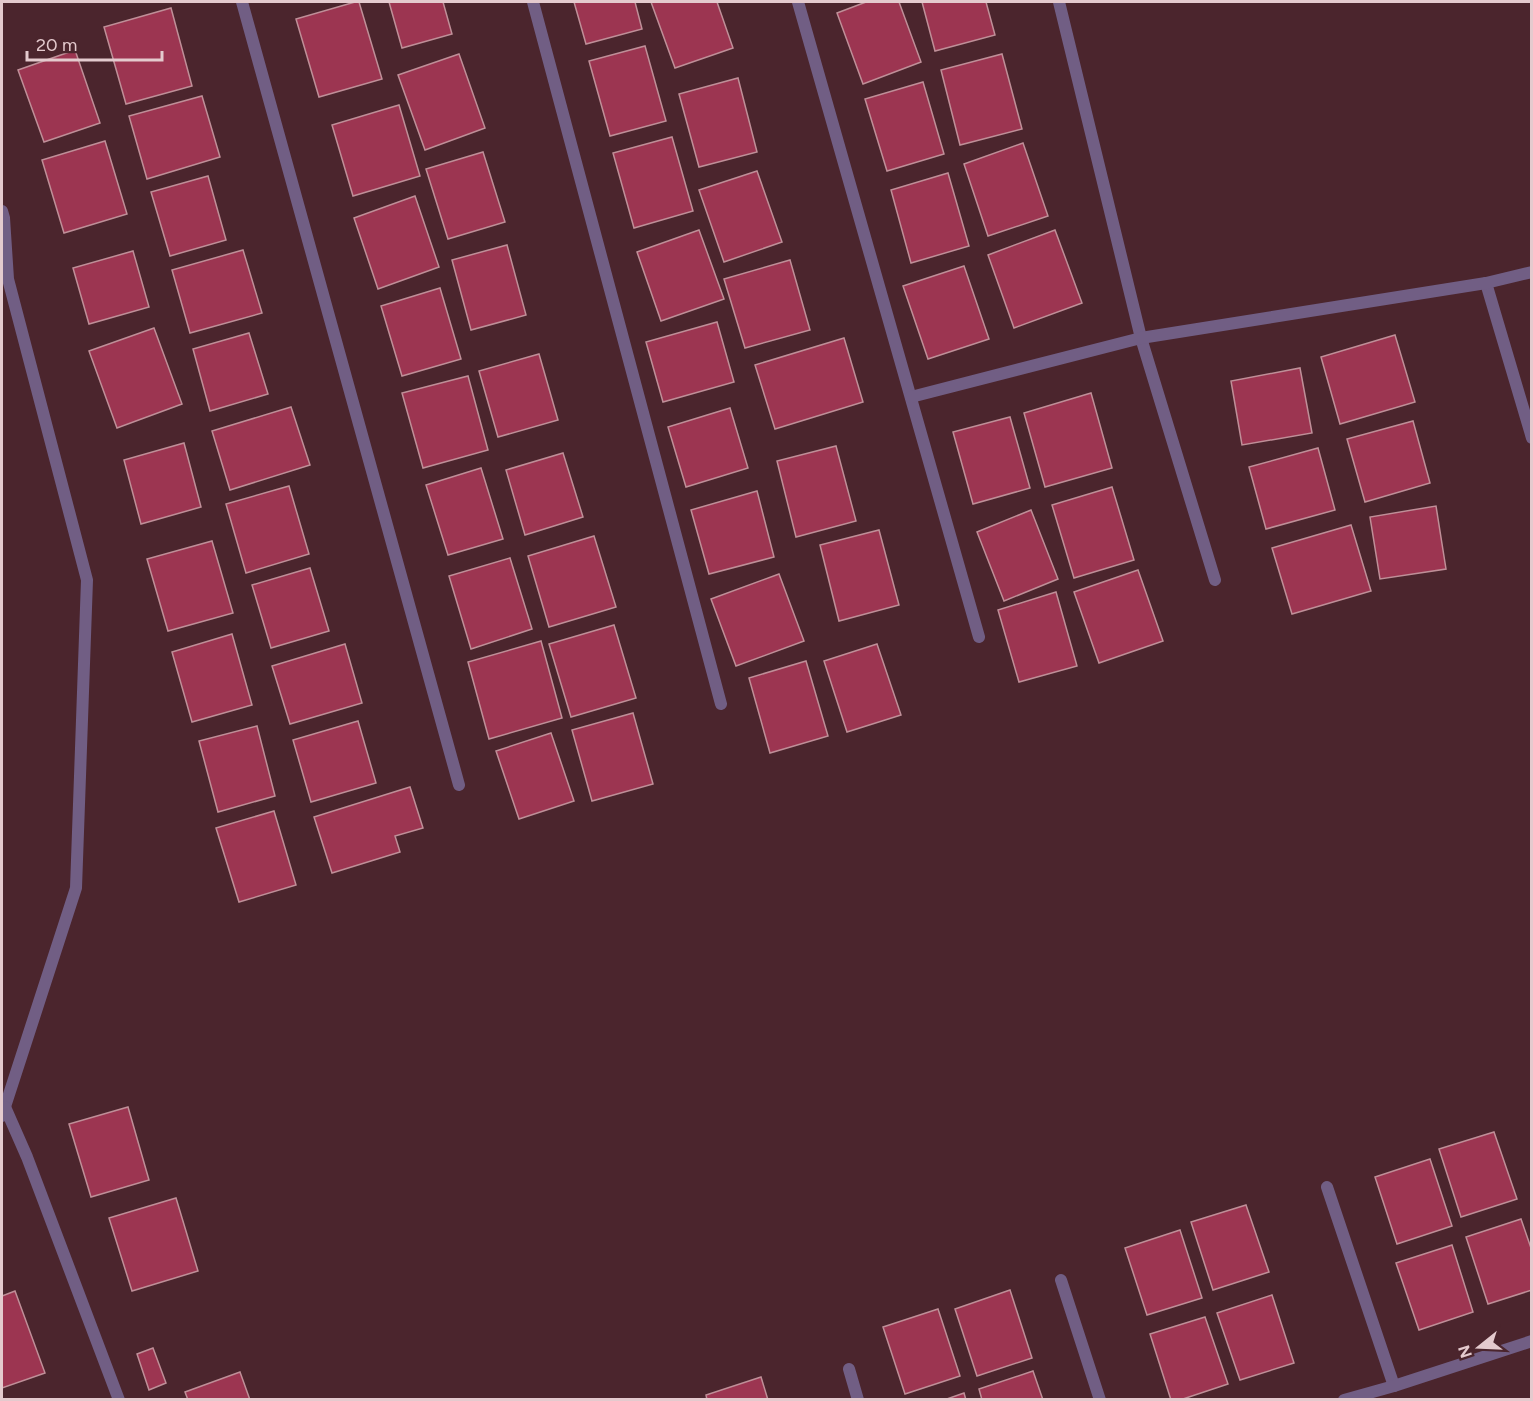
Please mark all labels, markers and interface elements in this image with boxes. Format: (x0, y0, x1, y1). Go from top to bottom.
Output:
scale bar (27, 24, 162, 62)
text: 20 m (36, 34, 77, 56)
north arrow (1449, 1317, 1509, 1377)
text: N (1454, 1343, 1476, 1360)

